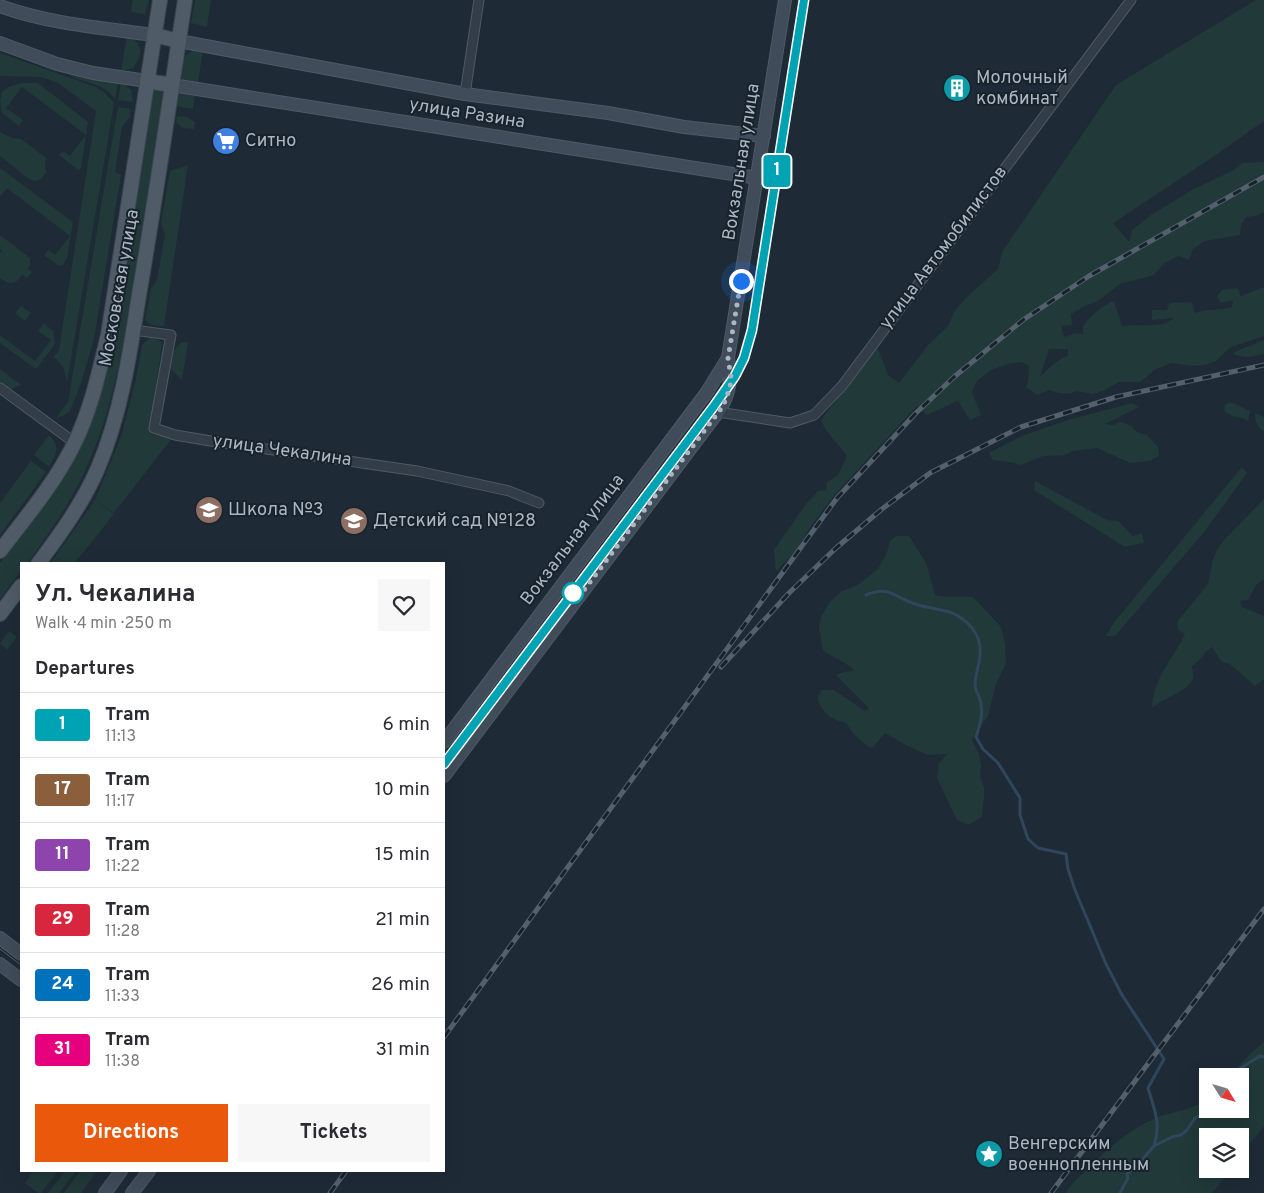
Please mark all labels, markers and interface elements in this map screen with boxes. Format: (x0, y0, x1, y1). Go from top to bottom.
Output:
place label: Молочный комбинат (976, 67, 1068, 111)
building icon: Молочный комбинат (942, 73, 972, 103)
street label: Вокзальная улица (718, 82, 766, 242)
street label: улица Разина (407, 93, 527, 135)
supermarket icon: Ситно (211, 126, 241, 156)
place label: Ситно (245, 130, 296, 153)
line badge: 1 (761, 155, 793, 187)
text: 1 (773, 159, 781, 182)
street label: улица Автомобилистов (875, 162, 1013, 334)
street label: Московская улица (95, 208, 145, 368)
your location (729, 269, 754, 294)
street label: улица Чекалина (211, 430, 353, 472)
street label: Вокзальная улица (516, 470, 630, 610)
school or university icon: Школа №3 (194, 495, 224, 525)
place label: Школа №3 (228, 499, 324, 522)
school or university icon: Детский сад №128 (339, 506, 369, 536)
place label: Детский сад №128 (373, 510, 536, 533)
button: heart (378, 579, 430, 631)
text: Ул. Чекалина (35, 580, 195, 610)
unlabelled marker (562, 582, 584, 604)
text: Walk · 4 min · 250 m (35, 614, 172, 634)
text: Departures (35, 657, 135, 681)
text: Tram (105, 703, 150, 727)
text: 1 (59, 713, 66, 736)
text: 6 min (383, 713, 430, 737)
text: 11:13 (105, 727, 136, 747)
text: Tram (105, 768, 150, 792)
text: 17 (54, 778, 71, 801)
text: 10 min (375, 778, 430, 802)
text: 11:17 (105, 792, 135, 812)
text: Tram (105, 833, 150, 857)
text: 11 (55, 843, 70, 866)
text: 15 min (375, 843, 430, 867)
text: 11:22 (105, 857, 140, 877)
text: Tram (105, 898, 150, 922)
text: 29 (51, 908, 74, 931)
text: 21 min (375, 908, 430, 932)
text: 11:28 (105, 922, 140, 942)
text: Tram (105, 963, 150, 987)
text: 24 (51, 973, 74, 996)
text: 26 min (371, 973, 430, 997)
text: 11:33 (105, 987, 140, 1007)
text: Tram (105, 1028, 150, 1052)
text: 31 (54, 1038, 71, 1061)
text: 31 min (375, 1038, 430, 1062)
text: 11:38 (105, 1052, 140, 1072)
north arrow (1199, 1068, 1249, 1118)
map controls (1199, 1068, 1249, 1178)
button: Directions (35, 1104, 228, 1162)
button: Tickets (238, 1104, 430, 1162)
button: layers (1199, 1128, 1249, 1178)
place label: Венгерским военнопленным (1008, 1133, 1149, 1177)
place icon: Венгерским военнопленным (974, 1139, 1004, 1169)

